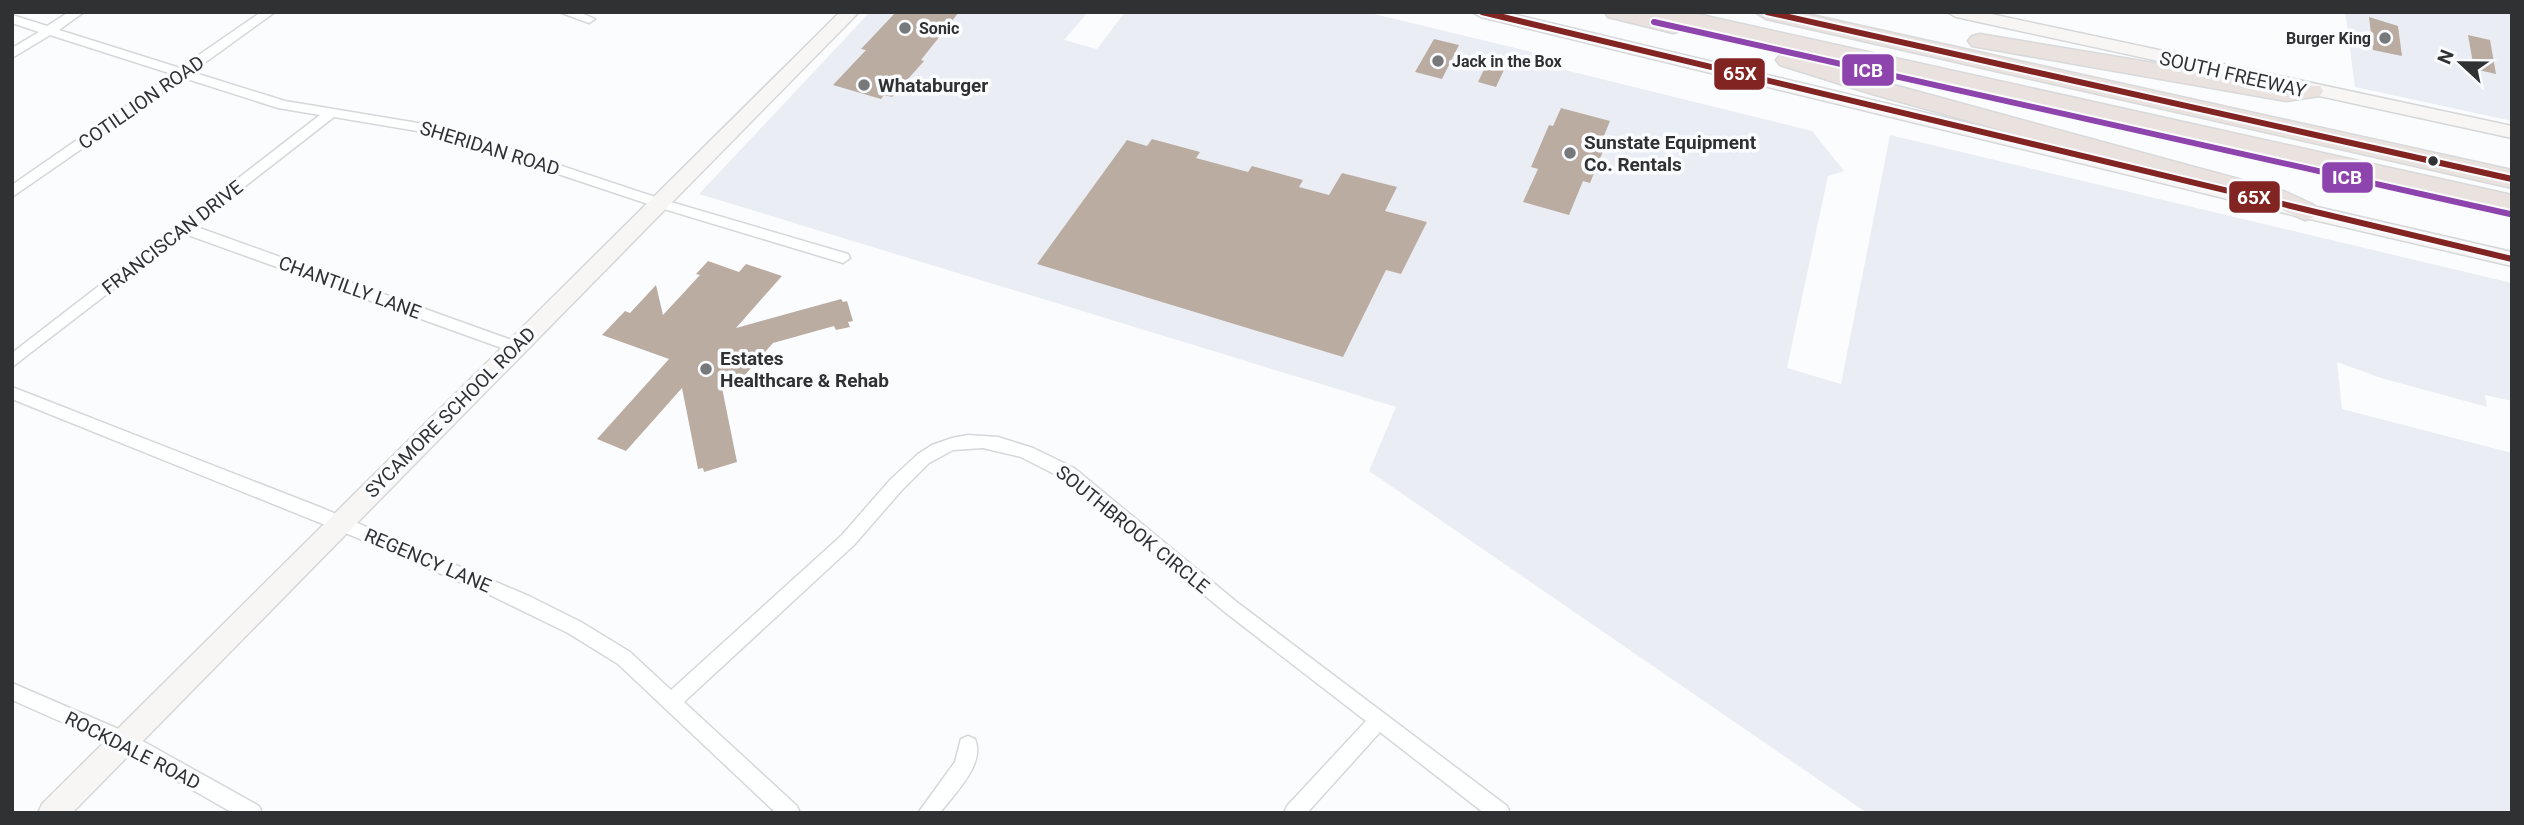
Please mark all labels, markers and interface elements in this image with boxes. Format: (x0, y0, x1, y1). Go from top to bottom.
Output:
place label: Sonic (919, 19, 959, 38)
marker: Sonic (897, 20, 913, 36)
north arrow (2426, 28, 2496, 98)
place label: Burger King (2286, 29, 2371, 48)
marker: Burger King (2377, 30, 2393, 46)
street label: SOUTH FREEWAY (2157, 46, 2309, 103)
text: N (2433, 46, 2459, 67)
street label: COTILLION ROAD (74, 51, 209, 154)
place label: Jack in the Box (1452, 52, 1563, 71)
marker: Jack in the Box (1430, 53, 1446, 69)
line badge: ICB (1841, 53, 1895, 87)
line badge: 65X (1713, 57, 1766, 91)
text: ICB (1853, 59, 1883, 82)
text: 65X (1723, 62, 1757, 85)
place label: Whataburger (878, 74, 988, 97)
marker: Whataburger (856, 77, 872, 93)
street label: SHERIDAN ROAD (417, 116, 563, 181)
place label: Sunstate Equipment Co. Rentals (1584, 131, 1757, 176)
marker: Sunstate Equipment Co. Rentals (1562, 145, 1578, 161)
unlabelled marker (2426, 154, 2440, 168)
line badge: ICB (2321, 161, 2374, 194)
text: ICB (2332, 166, 2362, 189)
street label: FRANCISCAN DRIVE (97, 175, 247, 299)
line badge: 65X (2228, 180, 2281, 214)
text: 65X (2237, 186, 2271, 209)
street label: CHANTILLY LANE (276, 251, 424, 324)
street label: SYCAMORE SCHOOL ROAD (360, 322, 540, 502)
place label: Estates Healthcare & Rehab (720, 347, 889, 392)
marker: Estates Healthcare & Rehab (698, 361, 714, 377)
street label: SOUTHBROOK CIRCLE (1051, 460, 1214, 598)
street label: REGENCY LANE (361, 523, 495, 598)
street label: ROCKDALE ROAD (61, 706, 204, 795)

